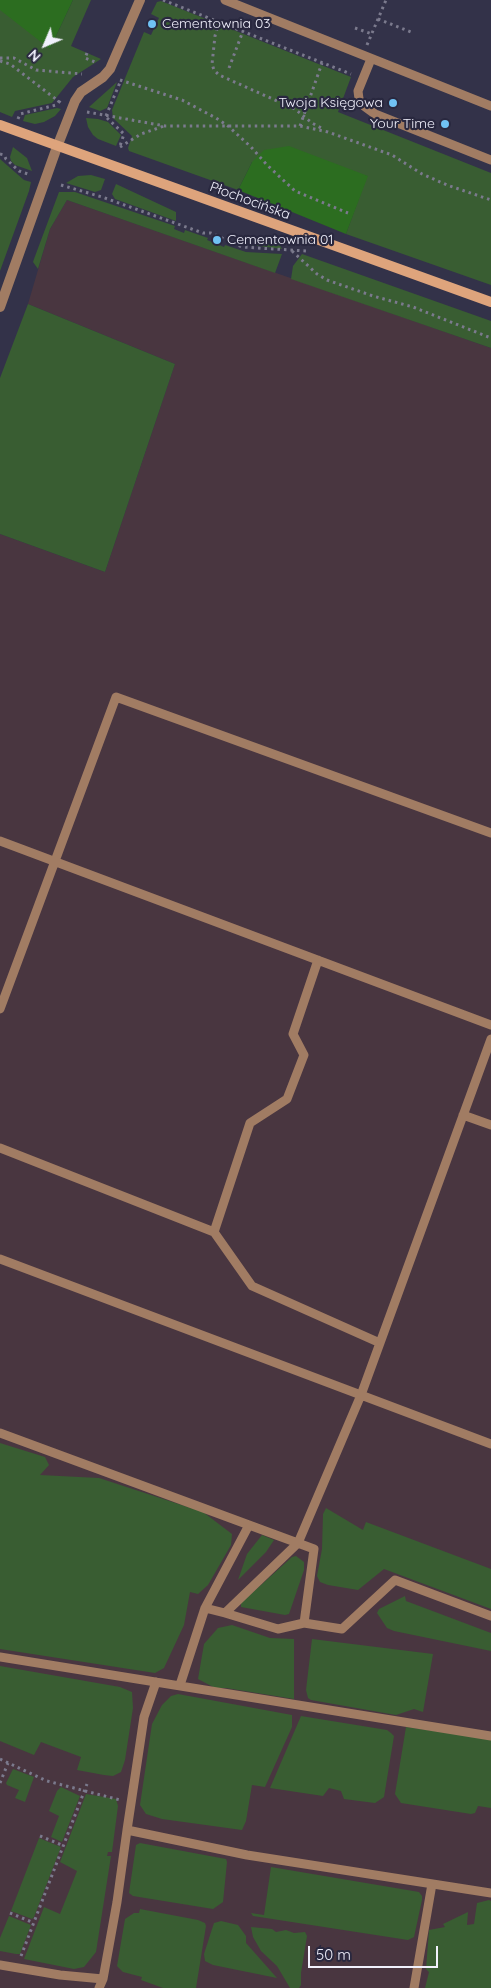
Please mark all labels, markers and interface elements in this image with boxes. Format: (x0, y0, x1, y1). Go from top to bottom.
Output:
place label: Cementownia 03 (162, 16, 271, 32)
marker: Cementownia 03 (146, 18, 158, 30)
north arrow (20, 20, 70, 70)
text: N (24, 46, 44, 66)
place label: Twoja Księgowa (278, 95, 383, 111)
marker: Twoja Księgowa (387, 97, 399, 109)
place label: Your Time (370, 116, 435, 132)
marker: Your Time (439, 118, 451, 130)
street label: Płochocińska (207, 179, 293, 223)
place label: Cementownia 01 (227, 232, 333, 248)
marker: Cementownia 01 (211, 234, 223, 246)
scale bar (311, 1936, 441, 1968)
text: 50 m (316, 1945, 351, 1964)

